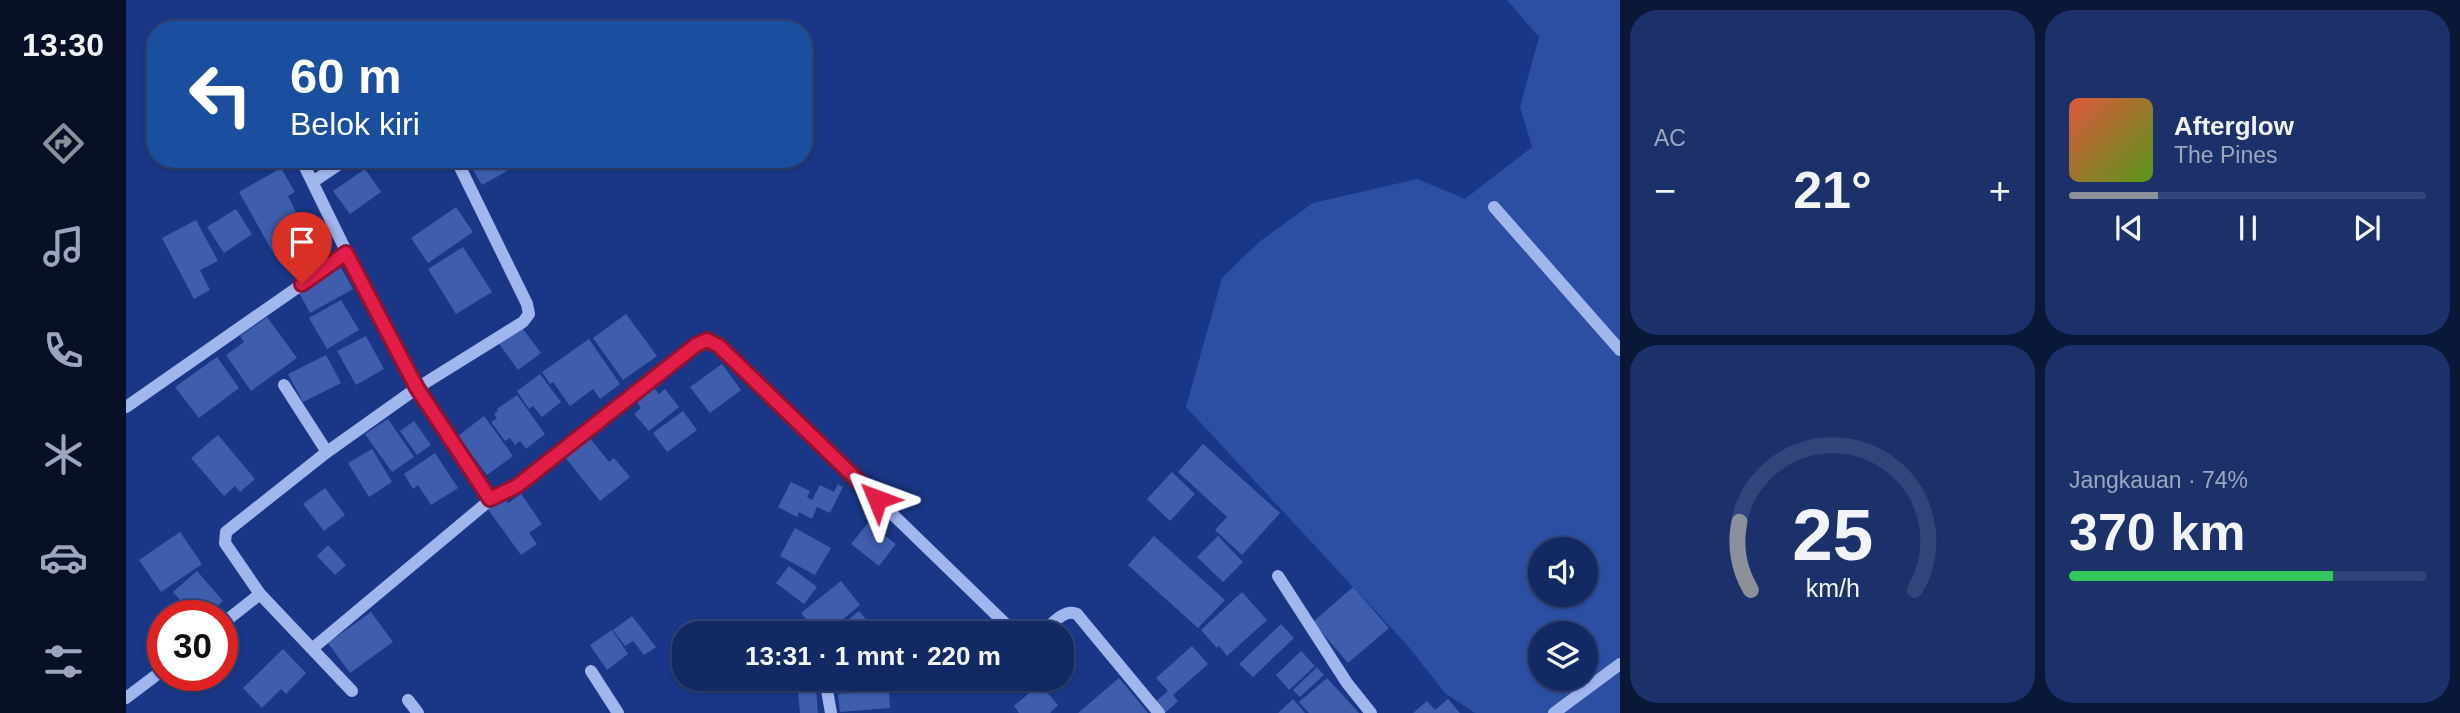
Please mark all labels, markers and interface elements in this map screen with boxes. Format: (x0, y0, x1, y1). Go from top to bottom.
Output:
text: 13:30 (22, 27, 104, 63)
icon: left (175, 49, 266, 140)
text: 60 m (290, 49, 402, 103)
text: Belok kiri (290, 106, 420, 142)
text: Afterglow (2174, 111, 2294, 141)
icon: directions (39, 119, 88, 168)
text: AC (1654, 125, 1686, 151)
text: The Pines (2174, 142, 2278, 168)
text: 21° (1793, 161, 1872, 219)
text: − (1654, 170, 1676, 212)
text: + (1989, 170, 2011, 212)
icon: previous (2110, 209, 2148, 247)
icon: pause (2229, 209, 2267, 247)
icon: next (2348, 209, 2386, 247)
pin (272, 212, 332, 284)
icon: music (39, 222, 88, 271)
icon: arrive (283, 223, 321, 261)
icon: phone (39, 326, 88, 375)
icon: climate (39, 430, 88, 479)
position arrow (840, 462, 914, 536)
text: Jangkauan · 74% (2069, 467, 2248, 493)
text: 25 (1792, 494, 1873, 575)
text: 370 km (2069, 503, 2245, 561)
icon: car (39, 533, 88, 582)
map controls (1528, 537, 1598, 691)
button: sound (1528, 537, 1598, 607)
text: km/h (1805, 574, 1860, 602)
speed limit sign: 30 (147, 600, 238, 691)
button: layers (1528, 621, 1598, 691)
icon: filters (39, 637, 88, 686)
text: 13:31 · 1 mnt · 220 m (745, 641, 1001, 671)

